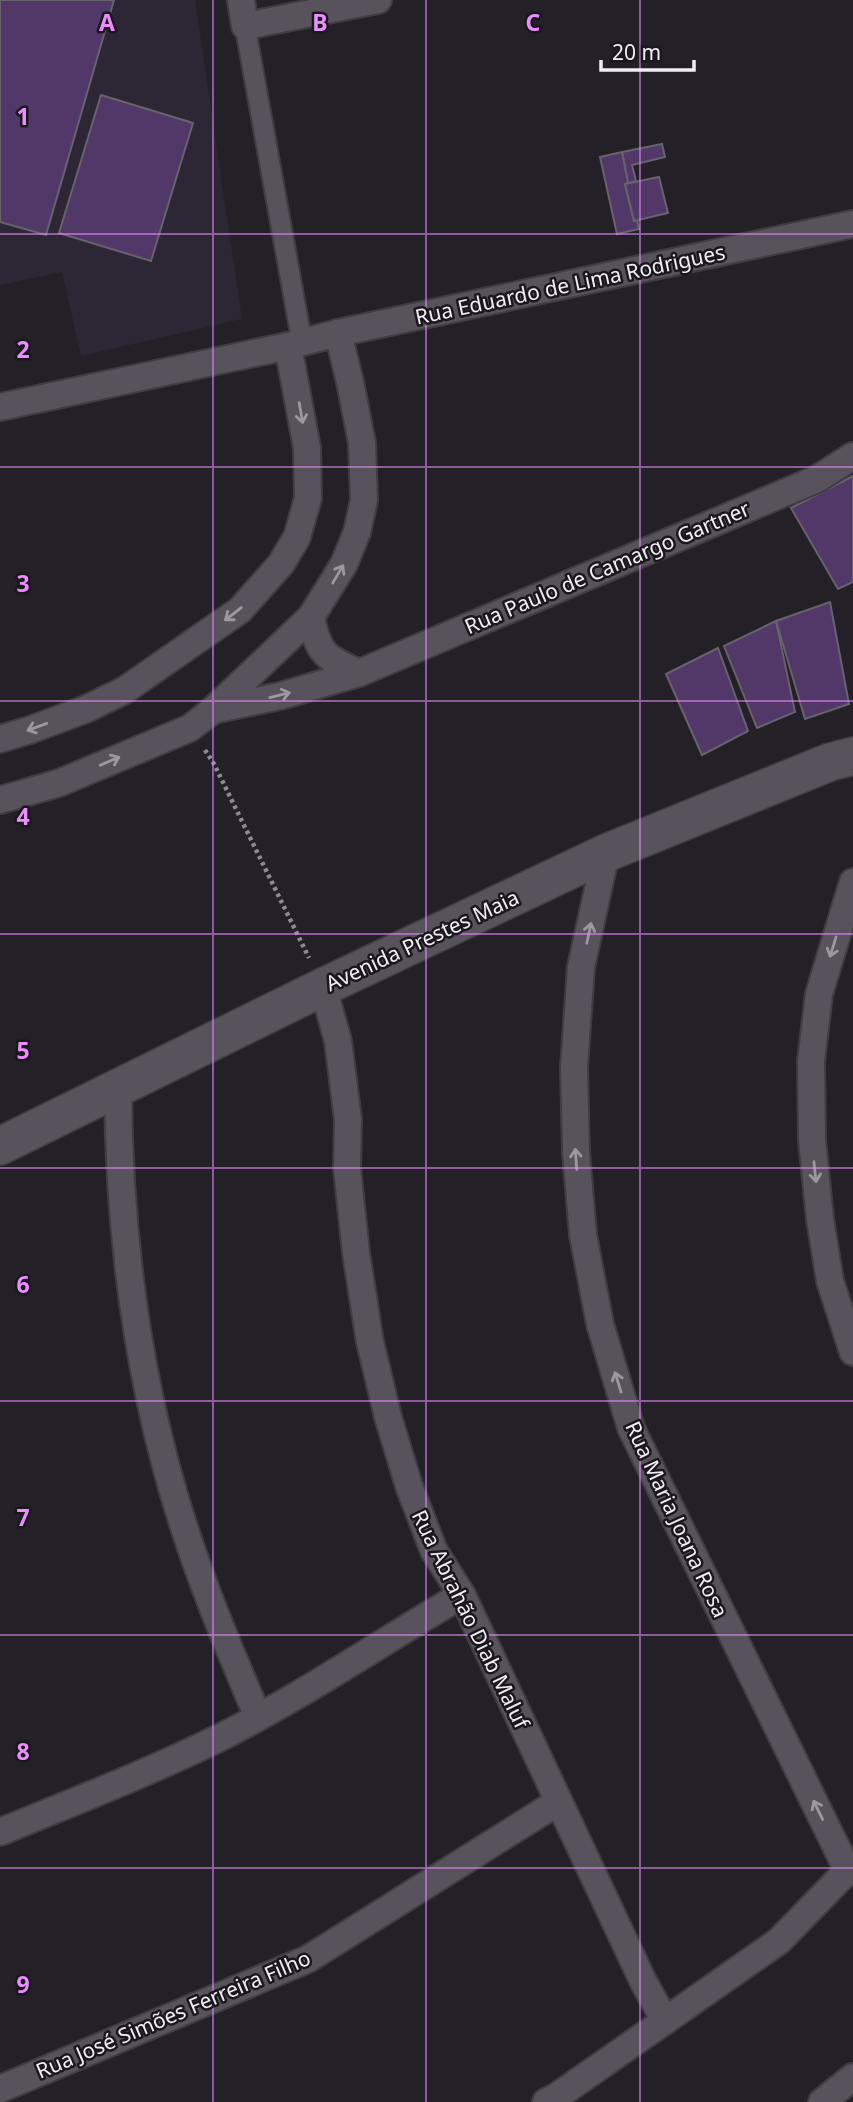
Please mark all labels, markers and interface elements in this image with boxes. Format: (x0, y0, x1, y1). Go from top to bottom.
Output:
text: A (99, 6, 115, 38)
text: B (312, 6, 328, 38)
text: C (526, 6, 541, 38)
scale bar (601, 28, 694, 72)
text: 20 m (612, 38, 661, 66)
text: 1 (16, 100, 30, 132)
street label: Rua Eduardo de Lima Rodrigues (413, 237, 727, 331)
text: 2 (16, 333, 30, 365)
one-way arrow (295, 401, 308, 424)
street label: Rua Paulo de Camargo Gartner (460, 494, 754, 640)
one-way arrow (332, 564, 345, 585)
text: 3 (16, 567, 30, 599)
one-way arrow (224, 607, 242, 622)
one-way arrow (268, 688, 291, 701)
one-way arrow (27, 722, 49, 735)
one-way arrow (99, 754, 121, 767)
text: 4 (16, 800, 30, 832)
street label: Avenida Prestes Maia (321, 883, 523, 997)
one-way arrow (582, 922, 596, 945)
one-way arrow (826, 936, 839, 958)
text: 5 (16, 1034, 30, 1066)
one-way arrow (570, 1148, 583, 1171)
one-way arrow (809, 1160, 822, 1183)
text: 6 (16, 1268, 30, 1300)
one-way arrow (610, 1372, 623, 1394)
street label: Rua Maria Joana Rosa (619, 1416, 735, 1622)
text: 7 (16, 1501, 30, 1533)
street label: Rua Abrahão Diab Maluf (406, 1505, 537, 1735)
text: 8 (16, 1735, 30, 1767)
one-way arrow (811, 1800, 824, 1821)
street label: Rua José Simões Ferreira Filho (31, 1943, 315, 2085)
text: 9 (16, 1968, 30, 2000)

